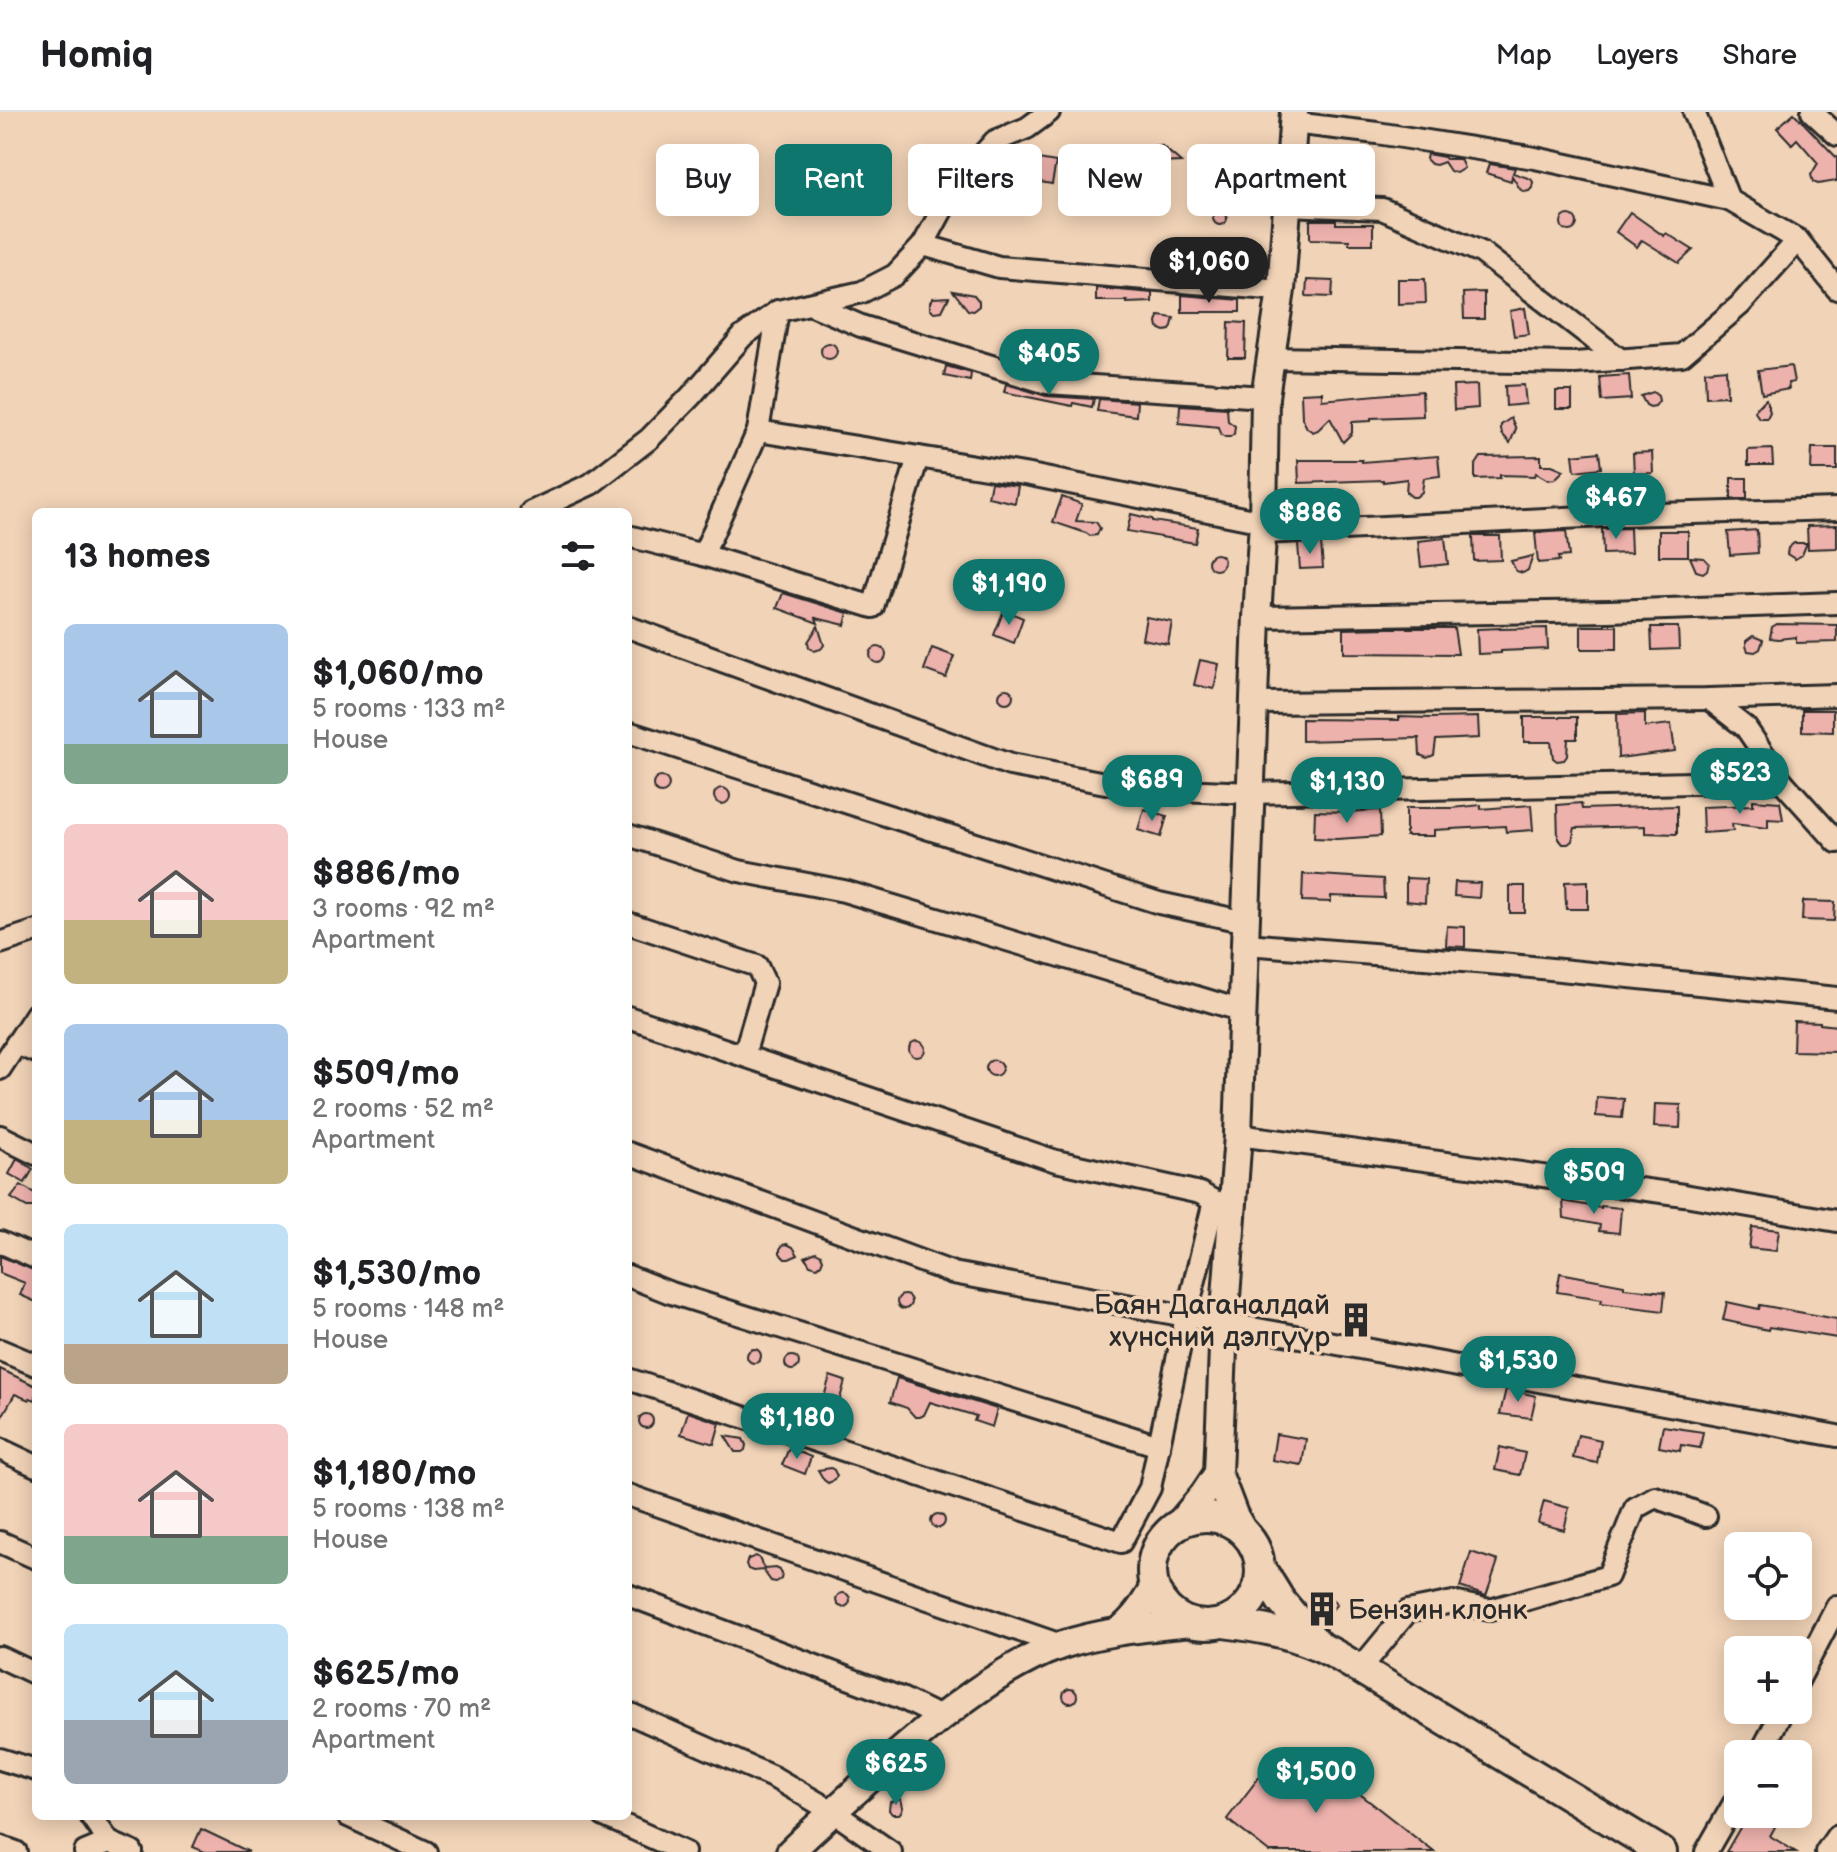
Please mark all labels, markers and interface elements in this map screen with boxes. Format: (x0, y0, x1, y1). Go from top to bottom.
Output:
text: Homiq (40, 33, 153, 78)
text: Map (1496, 39, 1552, 72)
text: Layers (1596, 39, 1679, 72)
text: Share (1723, 39, 1797, 72)
chip: Buy (656, 144, 759, 216)
chip: Rent (775, 144, 892, 216)
chip: Filters (908, 144, 1042, 216)
chip: New (1058, 144, 1171, 216)
chip: Apartment (1187, 144, 1375, 216)
pin: $1,060 (1144, 237, 1274, 305)
text: $1,060 (1168, 247, 1250, 278)
pin: $405 (1002, 329, 1096, 397)
text: $405 (1017, 339, 1081, 370)
pin: $467 (1569, 473, 1663, 541)
text: $467 (1585, 483, 1647, 514)
pin: $886 (1263, 488, 1357, 556)
text: $886 (1278, 498, 1342, 529)
icon: filters (556, 534, 600, 578)
text: 13 homes (64, 536, 211, 577)
pin: $1,190 (944, 559, 1074, 627)
text: $1,190 (971, 569, 1047, 600)
text: $1,060/mo (312, 653, 484, 694)
icon: home (128, 656, 224, 752)
text: 5 rooms · 133 m² (312, 694, 505, 725)
text: House (312, 725, 388, 756)
pin: $523 (1693, 748, 1787, 816)
pin: $689 (1105, 755, 1199, 823)
pin: $1,130 (1282, 757, 1412, 825)
text: $523 (1709, 758, 1771, 789)
text: $689 (1120, 765, 1184, 796)
text: $1,130 (1309, 767, 1385, 798)
text: $886/mo (312, 853, 460, 894)
icon: home (128, 856, 224, 952)
text: 3 rooms · 92 m² (312, 894, 495, 925)
text: Apartment (312, 925, 435, 956)
text: $509/mo (312, 1053, 459, 1094)
icon: home (128, 1056, 224, 1152)
text: 2 rooms · 52 m² (312, 1094, 494, 1125)
text: Apartment (312, 1125, 435, 1156)
pin: $509 (1547, 1148, 1641, 1216)
text: $509 (1562, 1158, 1626, 1189)
text: $1,530/mo (312, 1253, 481, 1294)
icon: home (128, 1256, 224, 1352)
place label: Баян Даганалдай хүнсний дэлгүүр (1094, 1289, 1330, 1354)
text: 5 rooms · 148 m² (312, 1294, 504, 1325)
building icon: Баян Даганалдай хүнсний дэлгүүр (1337, 1301, 1375, 1339)
text: House (312, 1325, 388, 1356)
pin: $1,530 (1453, 1336, 1583, 1404)
text: $1,530 (1478, 1346, 1558, 1377)
pin: $1,180 (732, 1393, 862, 1461)
text: $1,180 (759, 1403, 835, 1434)
text: $1,180/mo (312, 1453, 477, 1494)
icon: home (128, 1456, 224, 1552)
text: 5 rooms · 138 m² (312, 1494, 505, 1525)
text: House (312, 1525, 388, 1556)
map controls (1724, 1532, 1812, 1828)
button: locate (1724, 1532, 1812, 1620)
building icon: Бензин клонк (1303, 1590, 1341, 1628)
place label: Бензин клонк (1348, 1594, 1528, 1627)
button: + (1724, 1636, 1812, 1724)
text: $625/mo (312, 1653, 459, 1694)
icon: home (128, 1656, 224, 1752)
text: 2 rooms · 70 m² (312, 1694, 491, 1725)
text: Apartment (312, 1725, 435, 1756)
pin: $625 (849, 1739, 943, 1807)
button: − (1724, 1740, 1812, 1828)
pin: $1,500 (1251, 1747, 1381, 1815)
text: $625 (864, 1749, 928, 1780)
text: $1,500 (1275, 1757, 1357, 1788)

